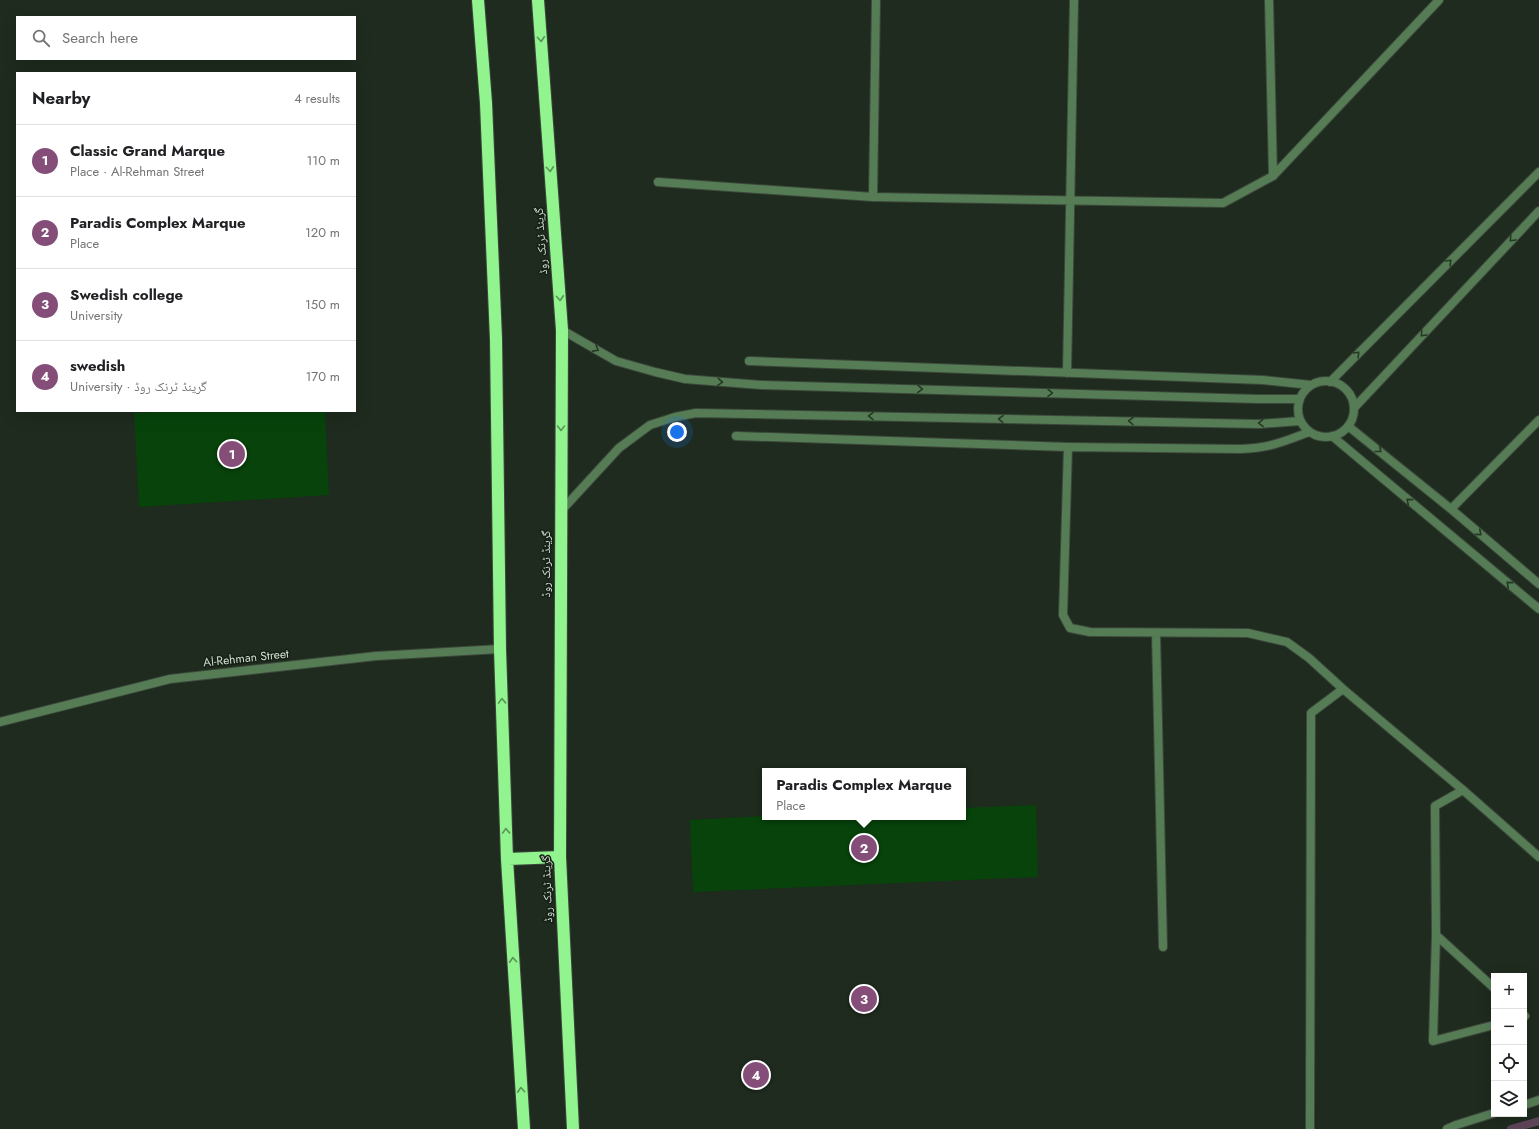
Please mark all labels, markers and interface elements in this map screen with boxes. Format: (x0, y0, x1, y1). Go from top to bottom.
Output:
search box (16, 16, 356, 60)
icon: search (30, 27, 52, 49)
text: Search here (62, 27, 138, 49)
one-way arrow (536, 36, 545, 42)
text: Nearby (32, 86, 90, 110)
text: 4 results (294, 89, 340, 108)
text: Classic Grand Marque (70, 140, 225, 162)
text: 1 (42, 151, 48, 170)
text: 110 m (306, 151, 340, 170)
text: Place · Al-Rehman Street (70, 162, 204, 181)
one-way arrow (546, 166, 555, 172)
street label: گرینڈ ٹرنک روڈ (530, 207, 552, 275)
text: Paradis Complex Marque (70, 212, 246, 234)
text: 2 (41, 223, 49, 242)
text: 120 m (305, 223, 340, 242)
text: Place (70, 234, 99, 253)
one-way arrow (1509, 234, 1517, 242)
one-way arrow (1444, 259, 1452, 267)
text: Swedish college (70, 284, 183, 306)
text: 3 (41, 295, 49, 314)
text: 150 m (305, 295, 340, 314)
one-way arrow (555, 295, 564, 301)
text: University (70, 306, 122, 325)
one-way arrow (1420, 329, 1428, 337)
one-way arrow (592, 345, 599, 352)
one-way arrow (1352, 351, 1360, 359)
text: swedish (70, 355, 125, 377)
text: 4 (40, 367, 50, 386)
text: 170 m (305, 367, 340, 386)
text: University · گرینڈ ٹرنک روڈ (70, 377, 207, 396)
one-way arrow (717, 377, 723, 386)
one-way arrow (917, 385, 923, 393)
one-way arrow (1047, 389, 1053, 397)
one-way arrow (868, 412, 874, 421)
one-way arrow (998, 415, 1004, 423)
one-way arrow (1128, 417, 1134, 425)
one-way arrow (1258, 419, 1264, 427)
your location (667, 422, 687, 442)
one-way arrow (557, 425, 565, 431)
pin: 1 (219, 439, 245, 469)
one-way arrow (1374, 446, 1381, 453)
one-way arrow (1407, 498, 1414, 505)
one-way arrow (1474, 528, 1482, 535)
street label: گرینڈ ٹرنک روڈ (537, 530, 555, 598)
one-way arrow (1506, 581, 1514, 588)
street label: Al-Rehman Street (202, 645, 290, 671)
one-way arrow (498, 698, 506, 704)
popup (762, 768, 966, 820)
text: Paradis Complex Marque (776, 774, 952, 796)
text: Place (776, 796, 805, 815)
one-way arrow (502, 828, 510, 834)
pin: 2 (851, 833, 877, 863)
street label: گرینڈ ٹرنک روڈ (537, 855, 557, 923)
one-way arrow (509, 957, 518, 963)
map controls (1491, 973, 1527, 1117)
button: + (1491, 973, 1527, 1009)
pin: 3 (851, 984, 877, 1014)
button: − (1491, 1009, 1527, 1045)
button: locate (1491, 1045, 1527, 1081)
pin: 4 (743, 1060, 769, 1090)
button: layers (1491, 1081, 1527, 1117)
one-way arrow (517, 1087, 526, 1093)

